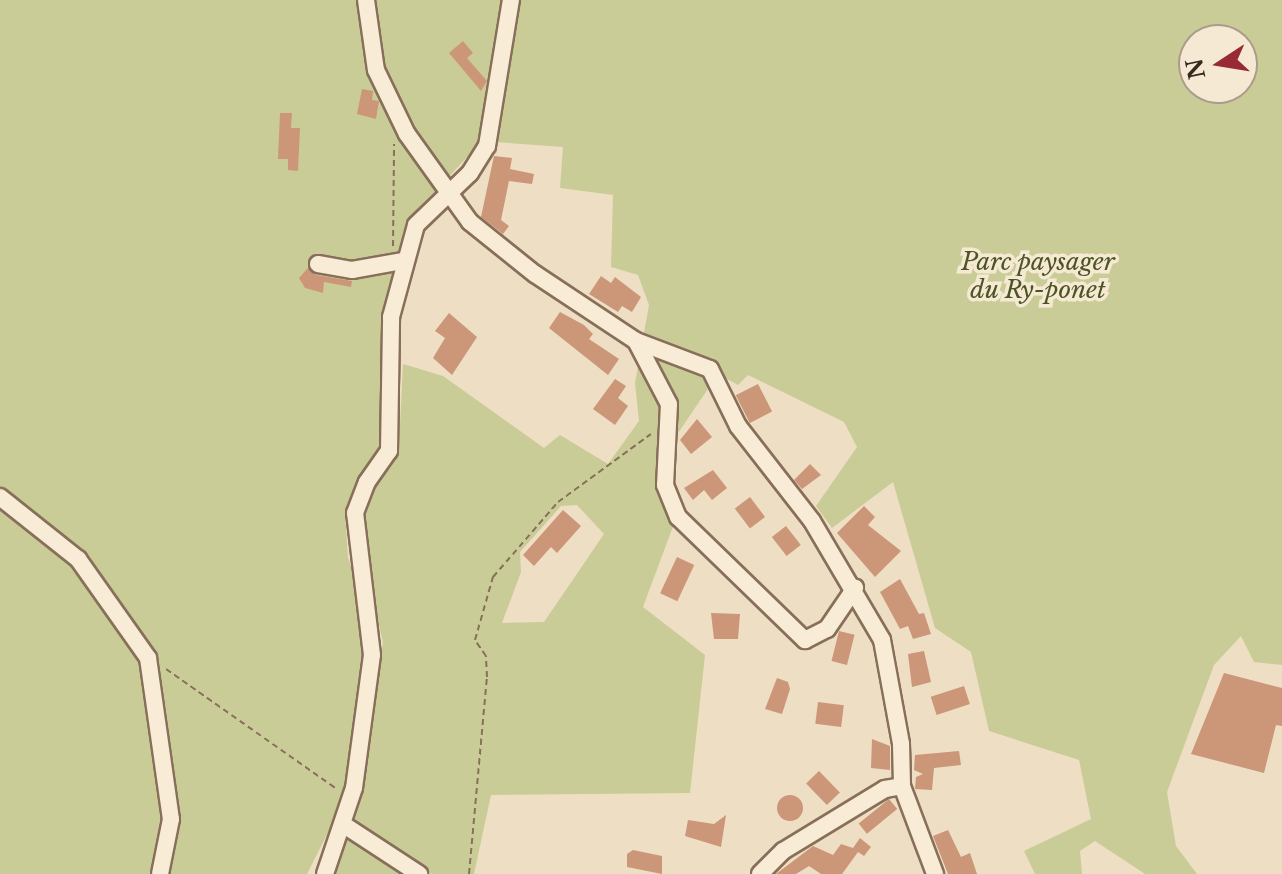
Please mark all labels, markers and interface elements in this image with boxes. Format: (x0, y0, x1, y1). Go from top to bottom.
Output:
north arrow (1178, 24, 1258, 104)
text: N (1181, 56, 1211, 82)
park label: Parc paysager du Ry-ponet (961, 248, 1115, 304)

